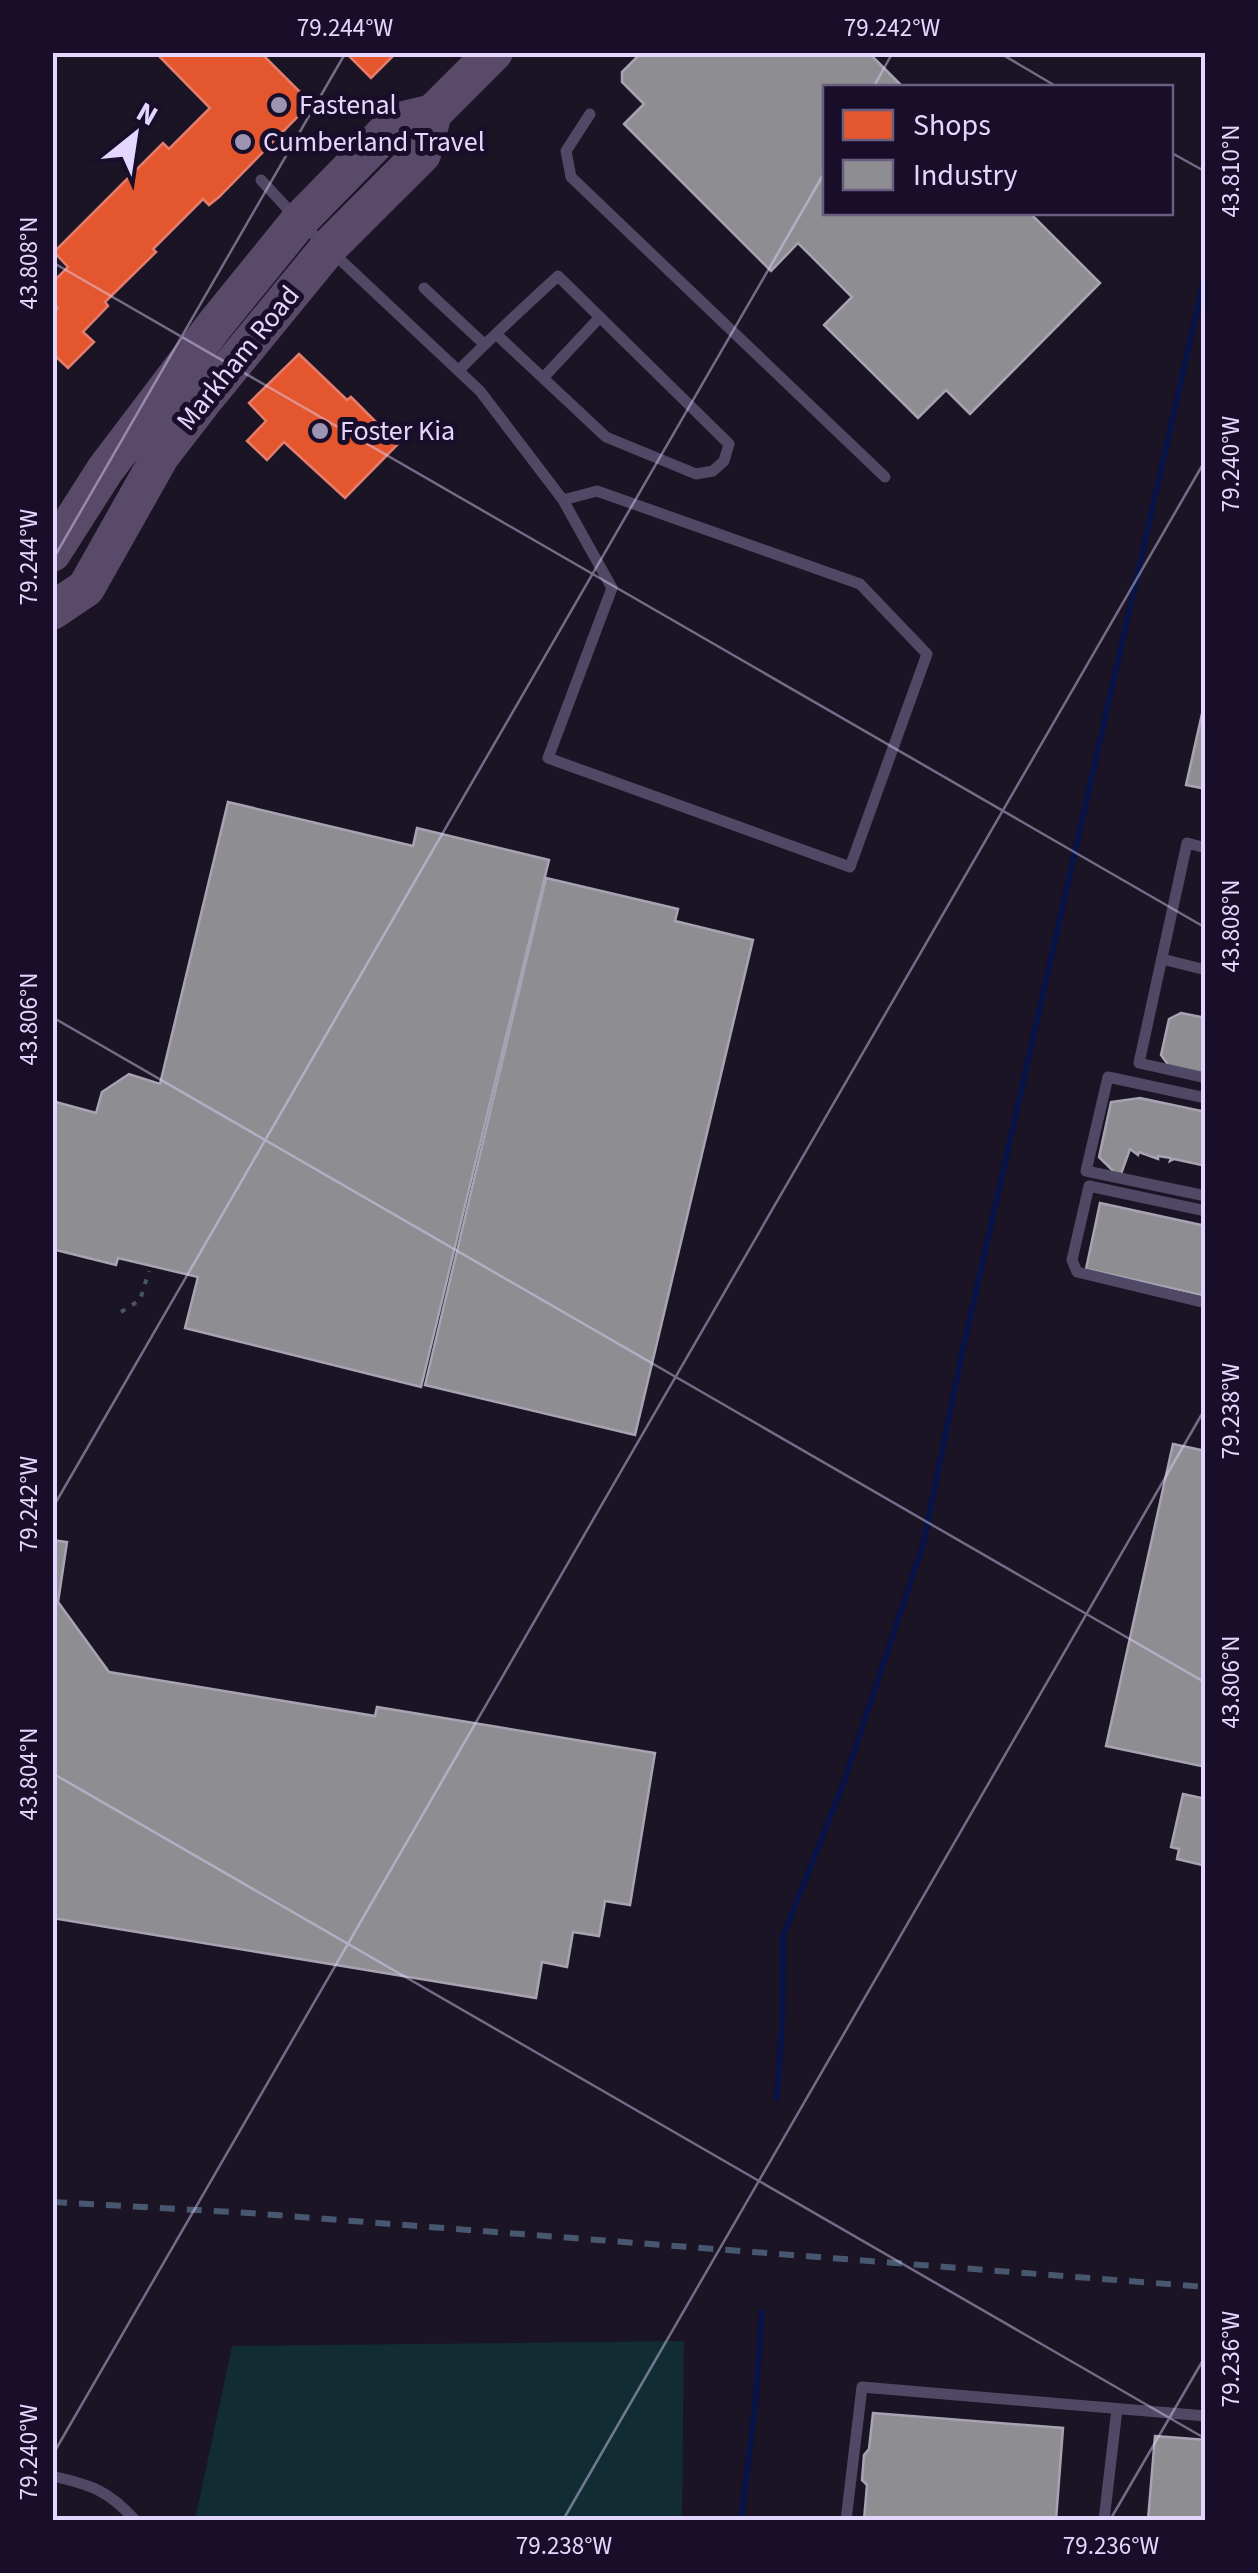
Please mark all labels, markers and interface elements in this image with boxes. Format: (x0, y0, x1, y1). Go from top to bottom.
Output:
text: 79.244°W (297, 10, 393, 46)
text: 79.242°W (844, 10, 940, 46)
north arrow (85, 85, 185, 185)
place label: Fastenal (299, 85, 397, 125)
legend (823, 85, 1173, 215)
text: N (129, 92, 165, 136)
marker: Fastenal (268, 94, 290, 116)
text: Shops (913, 104, 991, 147)
place label: Cumberland Travel (263, 122, 485, 162)
text: 43.810°N (1213, 125, 1249, 217)
marker: Cumberland Travel (232, 131, 254, 153)
text: Industry (913, 154, 1018, 197)
text: 43.808°N (11, 217, 47, 309)
street label: Markham Road (167, 277, 309, 439)
place label: Foster Kia (340, 411, 455, 451)
text: 79.240°W (1213, 416, 1249, 512)
marker: Foster Kia (309, 420, 331, 442)
text: 79.244°W (11, 509, 47, 605)
text: 43.808°N (1213, 880, 1249, 972)
text: 43.806°N (11, 973, 47, 1065)
text: 79.238°W (1213, 1363, 1249, 1459)
text: 79.242°W (11, 1456, 47, 1552)
text: 43.806°N (1213, 1636, 1249, 1728)
text: 43.804°N (11, 1728, 47, 1820)
text: 79.236°W (1213, 2311, 1249, 2407)
text: 79.240°W (11, 2404, 47, 2500)
text: 79.238°W (516, 2528, 612, 2564)
text: 79.236°W (1063, 2528, 1159, 2564)

